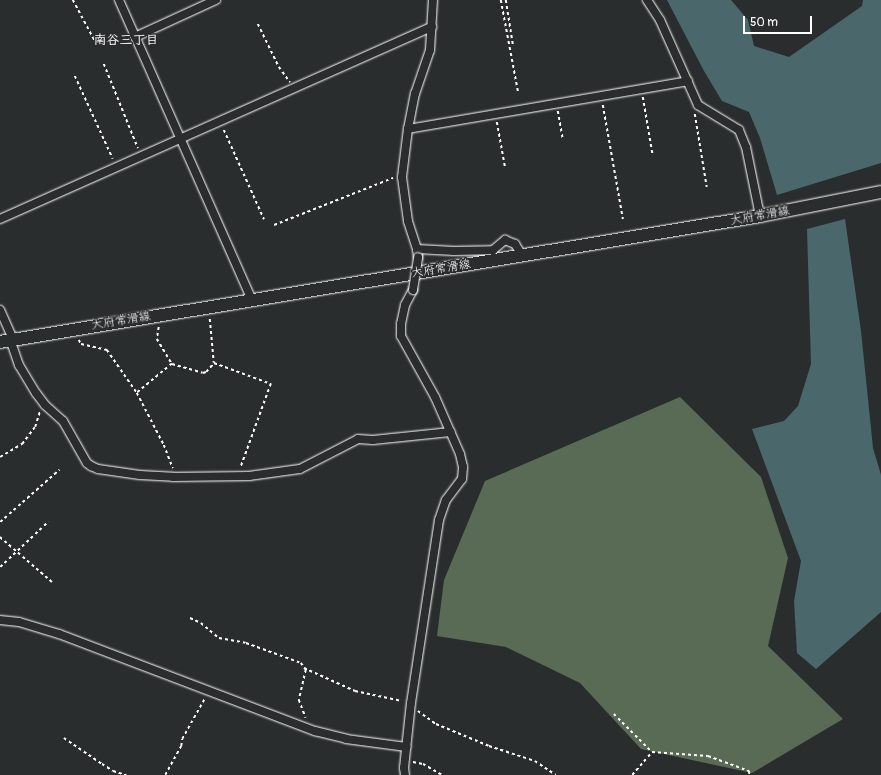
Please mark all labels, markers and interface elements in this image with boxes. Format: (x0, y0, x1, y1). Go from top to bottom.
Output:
scale bar (745, 8, 814, 34)
text: 50 m (750, 15, 778, 30)
district label: 南谷三丁目 (94, 32, 158, 48)
street label: 大府常滑線 (729, 204, 791, 228)
street label: 大府常滑線 (410, 257, 472, 281)
street label: 大府常滑線 (90, 309, 152, 333)

